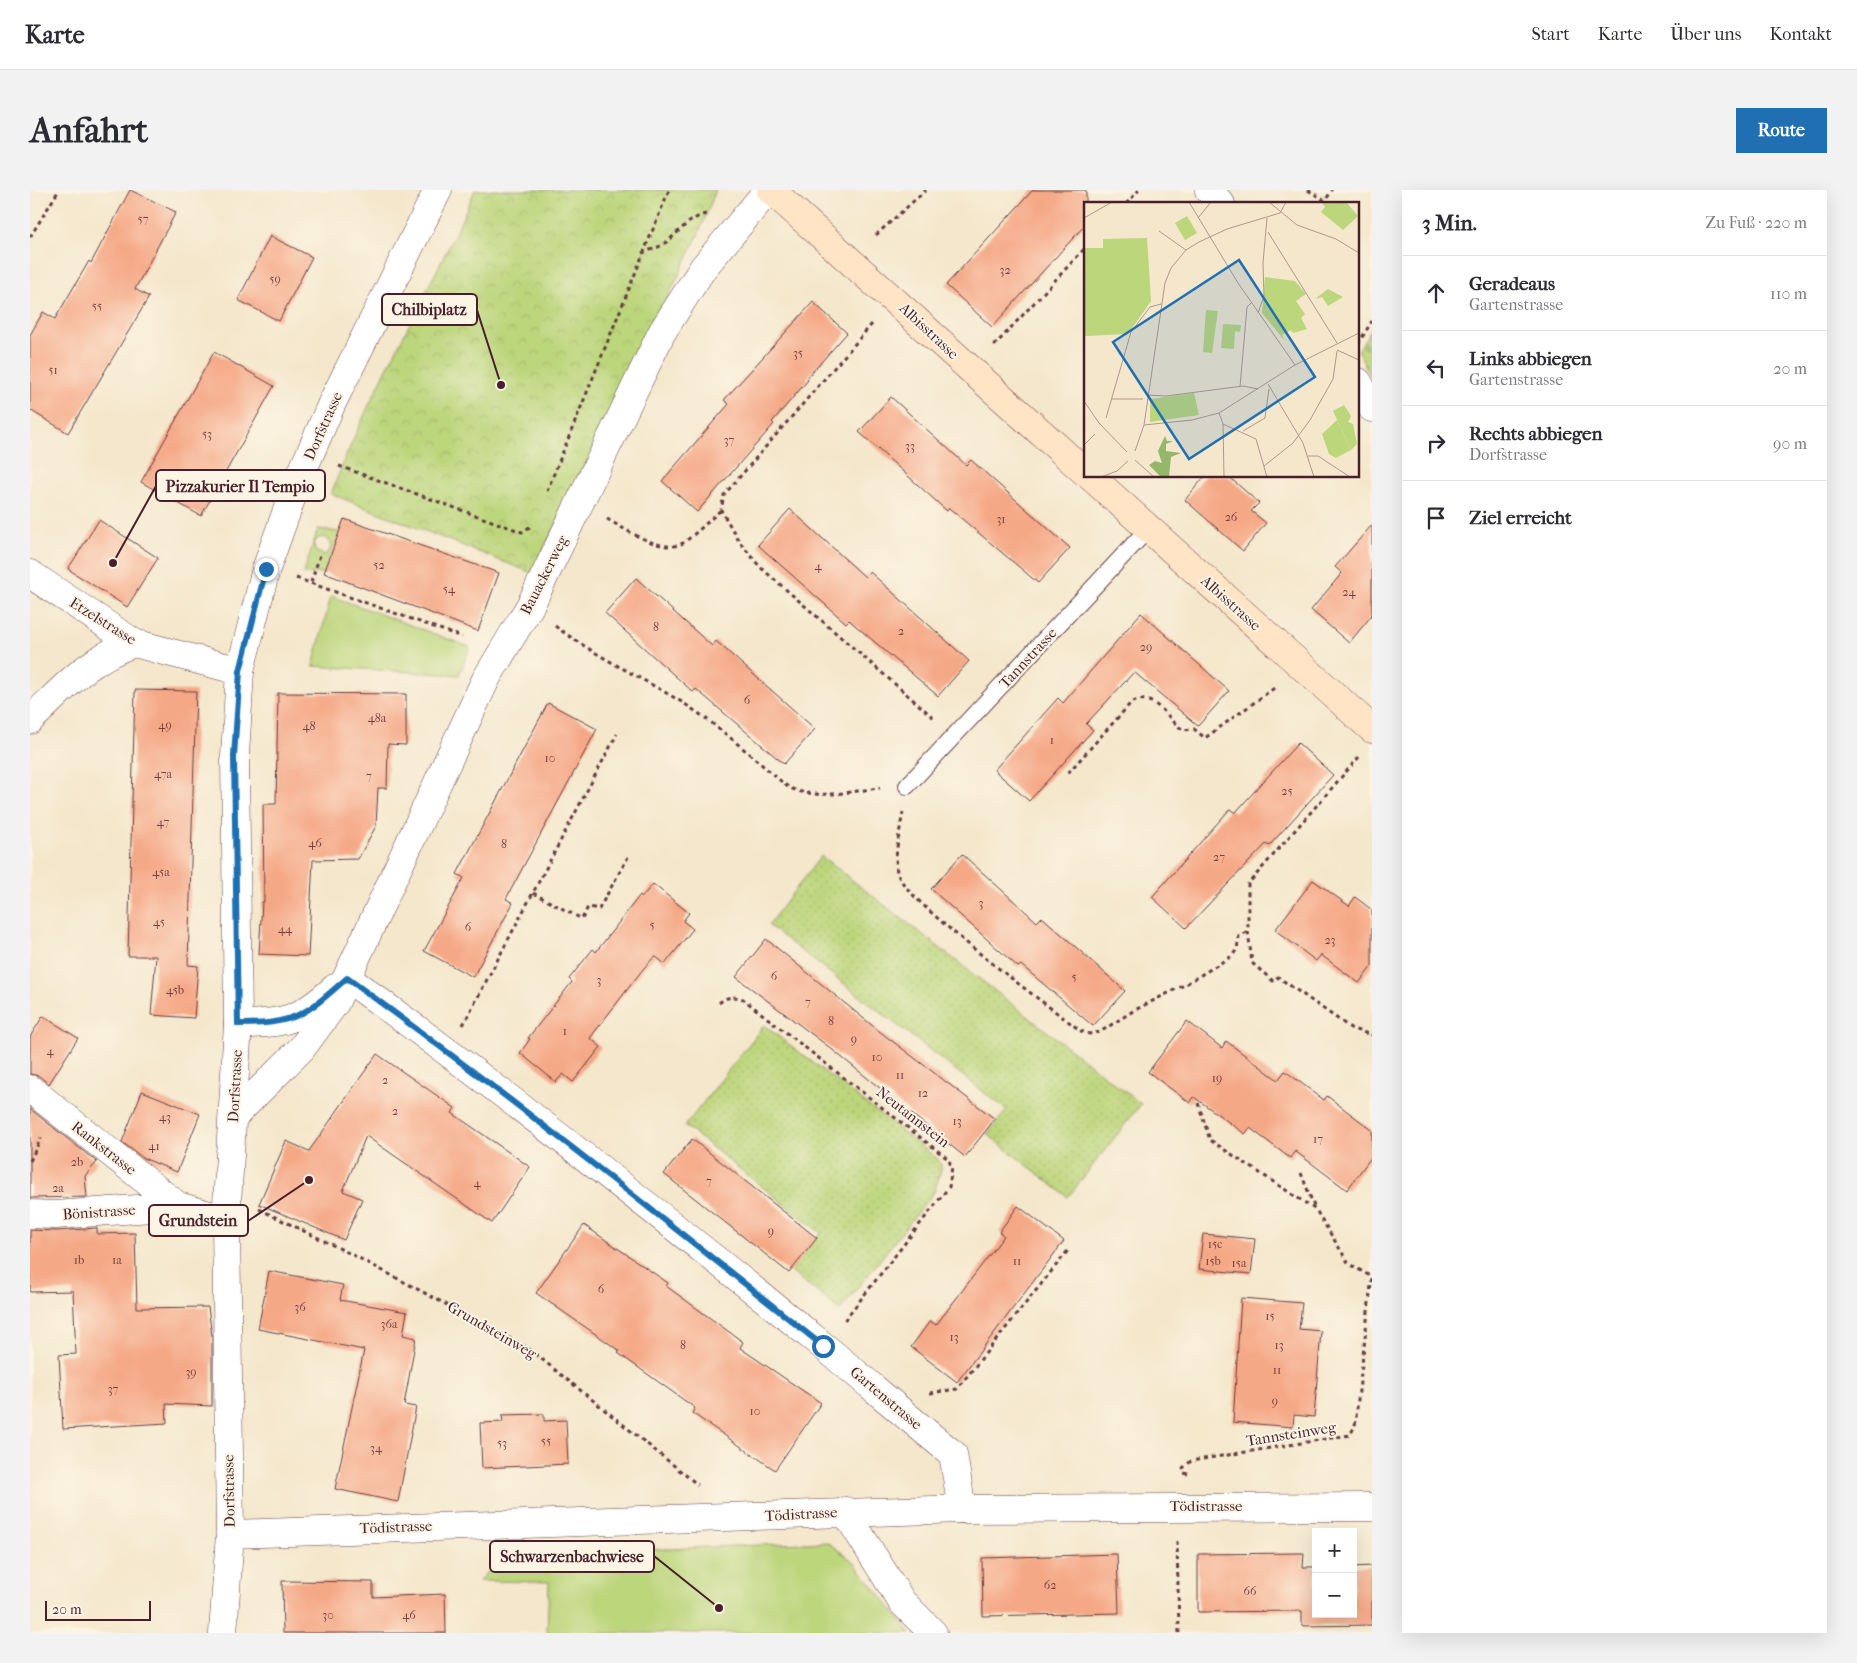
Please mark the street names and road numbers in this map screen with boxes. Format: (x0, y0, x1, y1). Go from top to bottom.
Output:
street label: Albisstrasse (895, 298, 963, 363)
street label: Dorfstrasse (300, 388, 346, 463)
street label: Bauackerweg (516, 532, 572, 618)
street label: Albisstrasse (1197, 571, 1265, 635)
street label: Etzelstrasse (66, 593, 140, 649)
street label: Tannstrasse (996, 624, 1061, 692)
street label: Dorfstrasse (224, 1049, 246, 1123)
street label: Neutannstein (873, 1083, 953, 1151)
street label: Rankstrasse (68, 1117, 140, 1179)
street label: Bönistrasse (62, 1200, 137, 1224)
street label: Grundsteinweg (444, 1297, 541, 1363)
street label: Gartenstrasse (846, 1363, 926, 1434)
street label: Tannsteinweg (1245, 1418, 1338, 1450)
street label: Dorfstrasse (219, 1454, 239, 1528)
street label: Tödistrasse (1170, 1497, 1243, 1515)
street label: Tödistrasse (764, 1503, 838, 1525)
street label: Tödistrasse (359, 1517, 433, 1537)

